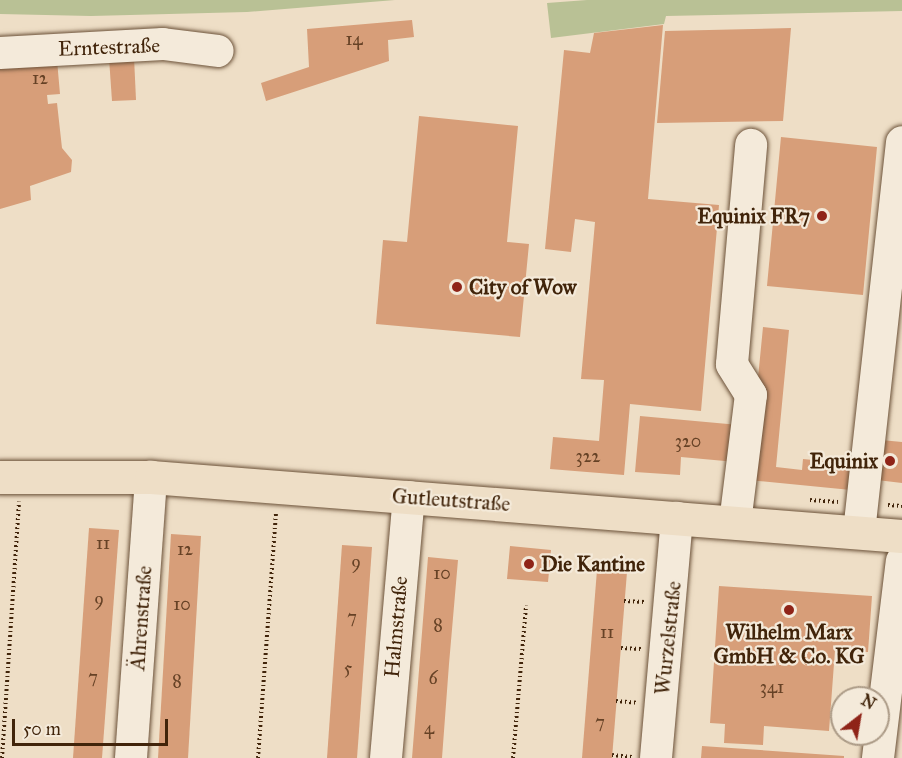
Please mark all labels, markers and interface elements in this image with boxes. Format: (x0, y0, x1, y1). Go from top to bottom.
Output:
house number: 14 (345, 28, 363, 50)
street label: Erntestraße (58, 33, 160, 61)
house number: 12 (32, 67, 48, 89)
place label: Equinix FR7 (697, 203, 810, 229)
marker: Equinix FR7 (815, 209, 829, 223)
place label: City of Wow (469, 274, 577, 300)
marker: City of Wow (450, 280, 464, 294)
house number: 320 (675, 430, 701, 452)
house number: 322 (576, 445, 600, 467)
place label: Equinix (809, 448, 878, 474)
marker: Equinix (883, 454, 897, 468)
street label: Gutleutstraße (391, 483, 511, 517)
house number: 11 (96, 532, 110, 554)
house number: 12 (177, 538, 193, 560)
house number: 9 (351, 551, 361, 573)
place label: Die Kantine (541, 551, 645, 577)
marker: Die Kantine (522, 557, 536, 571)
house number: 10 (433, 562, 451, 584)
street label: Ährenstraße (125, 565, 157, 671)
street label: Halmstraße (379, 575, 413, 679)
street label: Wurzelstraße (649, 580, 687, 696)
house number: 9 (94, 588, 104, 610)
house number: 10 (173, 593, 191, 615)
marker: Wilhelm Marx GmbH & Co. KG (782, 603, 796, 617)
house number: 7 (347, 606, 357, 628)
house number: 8 (433, 614, 443, 636)
place label: Wilhelm Marx GmbH & Co. KG (713, 619, 865, 669)
house number: 11 (600, 621, 614, 643)
house number: 5 (344, 657, 352, 679)
house number: 7 (88, 666, 98, 688)
house number: 6 (428, 667, 438, 689)
house number: 8 (172, 670, 182, 692)
house number: 341 (760, 676, 784, 698)
north arrow (830, 686, 890, 746)
text: N (858, 690, 879, 713)
scale bar (15, 707, 171, 745)
house number: 7 (595, 711, 605, 733)
house number: 4 (424, 717, 434, 739)
text: 50 m (23, 718, 61, 740)

